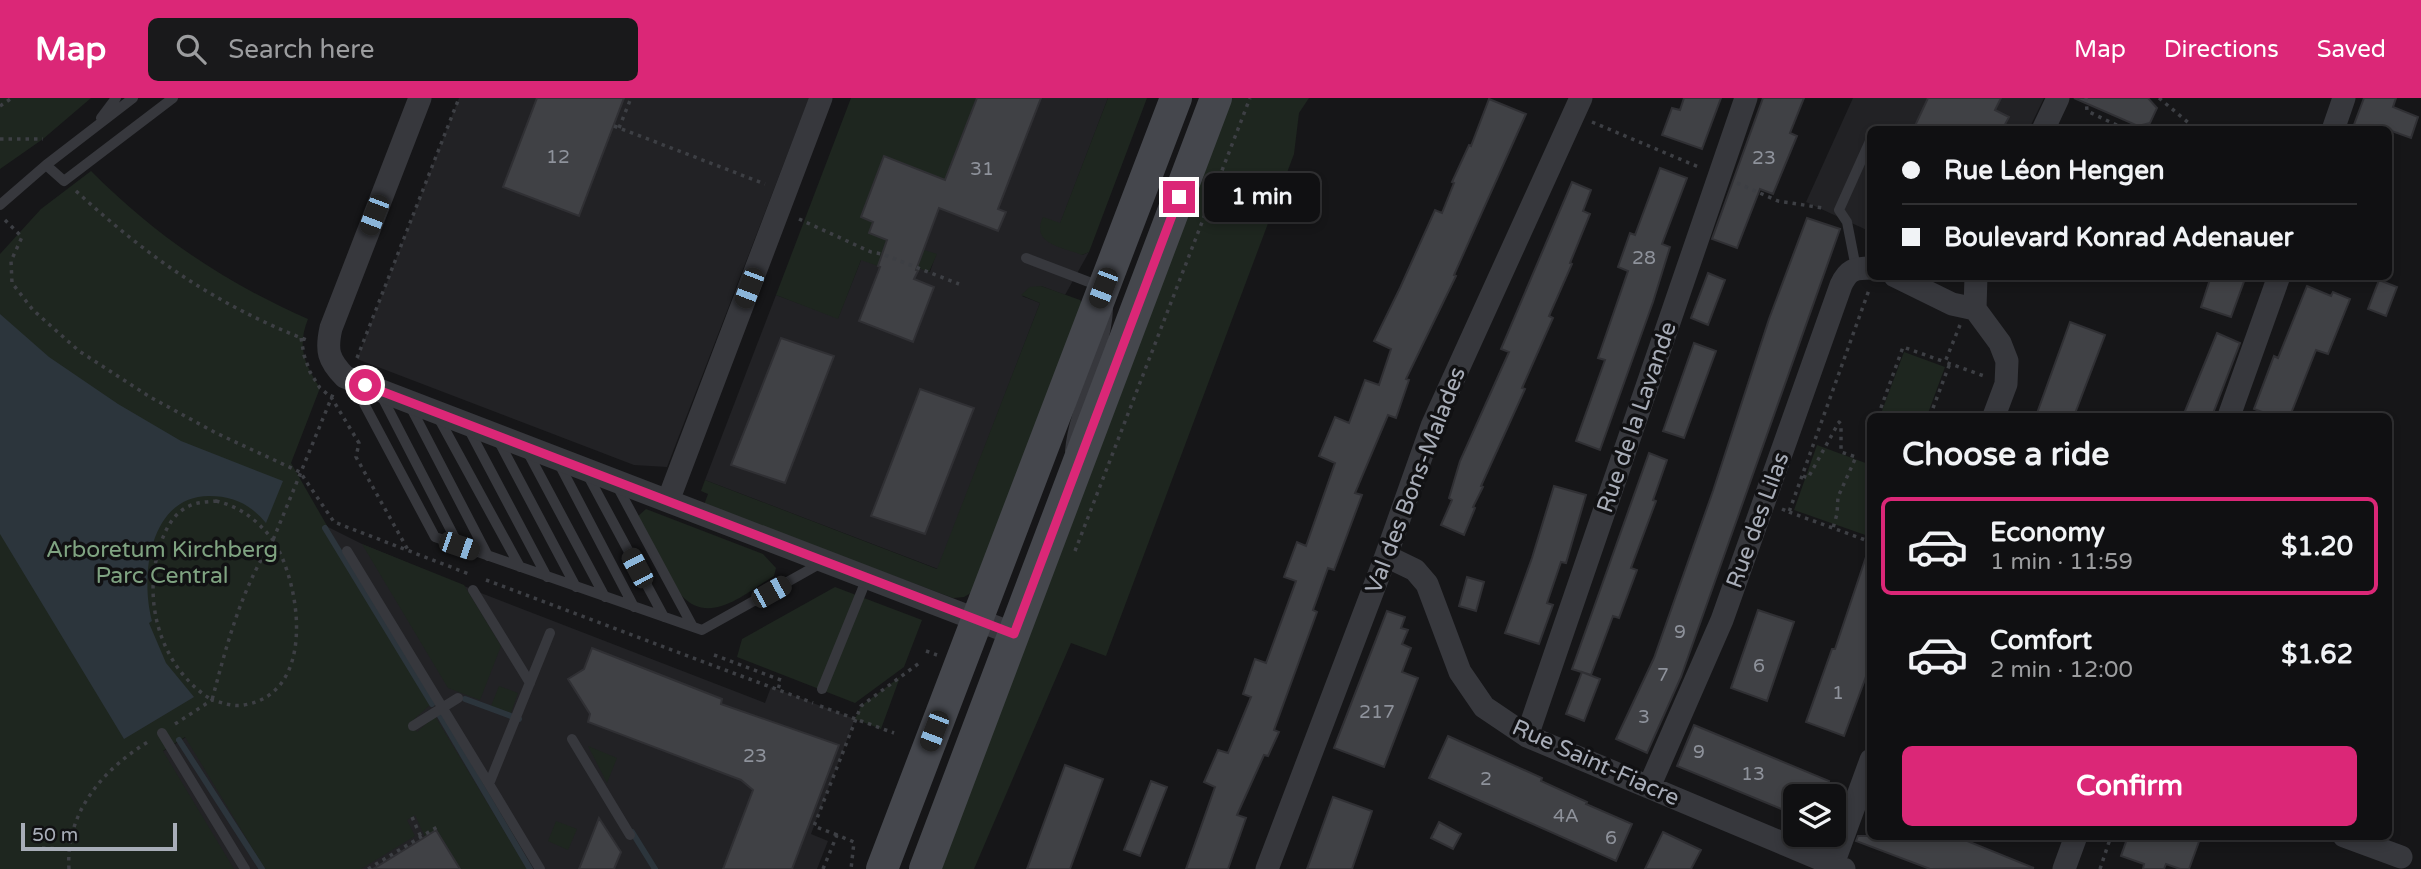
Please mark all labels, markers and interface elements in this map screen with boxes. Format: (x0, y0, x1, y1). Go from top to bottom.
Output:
search box (148, 18, 638, 81)
text: Map (35, 30, 106, 69)
icon: search (172, 30, 210, 68)
text: Search here (228, 34, 374, 65)
text: Map (2074, 35, 2126, 64)
text: Directions (2164, 35, 2279, 64)
text: Saved (2317, 35, 2386, 64)
house number: 12 (546, 146, 570, 168)
house number: 23 (1752, 147, 1776, 169)
text: Rue Léon Hengen (1944, 155, 2165, 186)
house number: 31 (970, 158, 994, 180)
callout: 1 min (1204, 172, 1319, 222)
route end (1163, 181, 1195, 213)
text: 1 min (1231, 183, 1293, 211)
car (357, 192, 392, 238)
text: Boulevard Konrad Adenauer (1944, 222, 2293, 253)
house number: 28 (1632, 247, 1656, 269)
car (732, 265, 767, 311)
car (1086, 265, 1121, 311)
street label: Rue de la Lavande (1591, 318, 1683, 516)
street label: Val des Bons-Malades (1360, 363, 1472, 598)
route start (349, 369, 381, 401)
text: Choose a ride (1902, 436, 2109, 474)
street label: Rue des Lilas (1720, 449, 1795, 592)
icon: car (1906, 515, 1969, 578)
text: Economy (1990, 517, 2105, 548)
car (436, 529, 483, 563)
text: $1.20 (2281, 531, 2353, 562)
park label: Arboretum Kirchberg Parc Central (46, 536, 278, 590)
car (618, 545, 657, 591)
text: 1 min · 11:59 (1990, 548, 2133, 576)
car (748, 573, 795, 611)
house number: 9 (1674, 621, 1686, 643)
icon: car (1906, 623, 1969, 686)
text: Comfort (1990, 625, 2092, 656)
text: $1.62 (2281, 639, 2353, 670)
house number: 6 (1753, 655, 1765, 677)
text: 2 min · 12:00 (1990, 656, 2133, 684)
house number: 7 (1657, 664, 1669, 686)
house number: 1 (1832, 682, 1844, 704)
house number: 217 (1359, 701, 1395, 723)
house number: 3 (1638, 706, 1650, 728)
car (917, 708, 952, 754)
street label: Rue Saint-Fiacre (1508, 713, 1684, 812)
house number: 9 (1693, 741, 1705, 763)
house number: 23 (743, 745, 767, 767)
button: Confirm (1902, 746, 2357, 826)
house number: 13 (1741, 763, 1765, 785)
house number: 2 (1480, 768, 1492, 790)
map controls (1783, 784, 1846, 847)
button: layers (1783, 784, 1846, 847)
house number: 4A (1553, 805, 1579, 827)
scale bar (21, 820, 177, 852)
text: 50 m (32, 824, 78, 846)
house number: 6 (1605, 827, 1617, 849)

